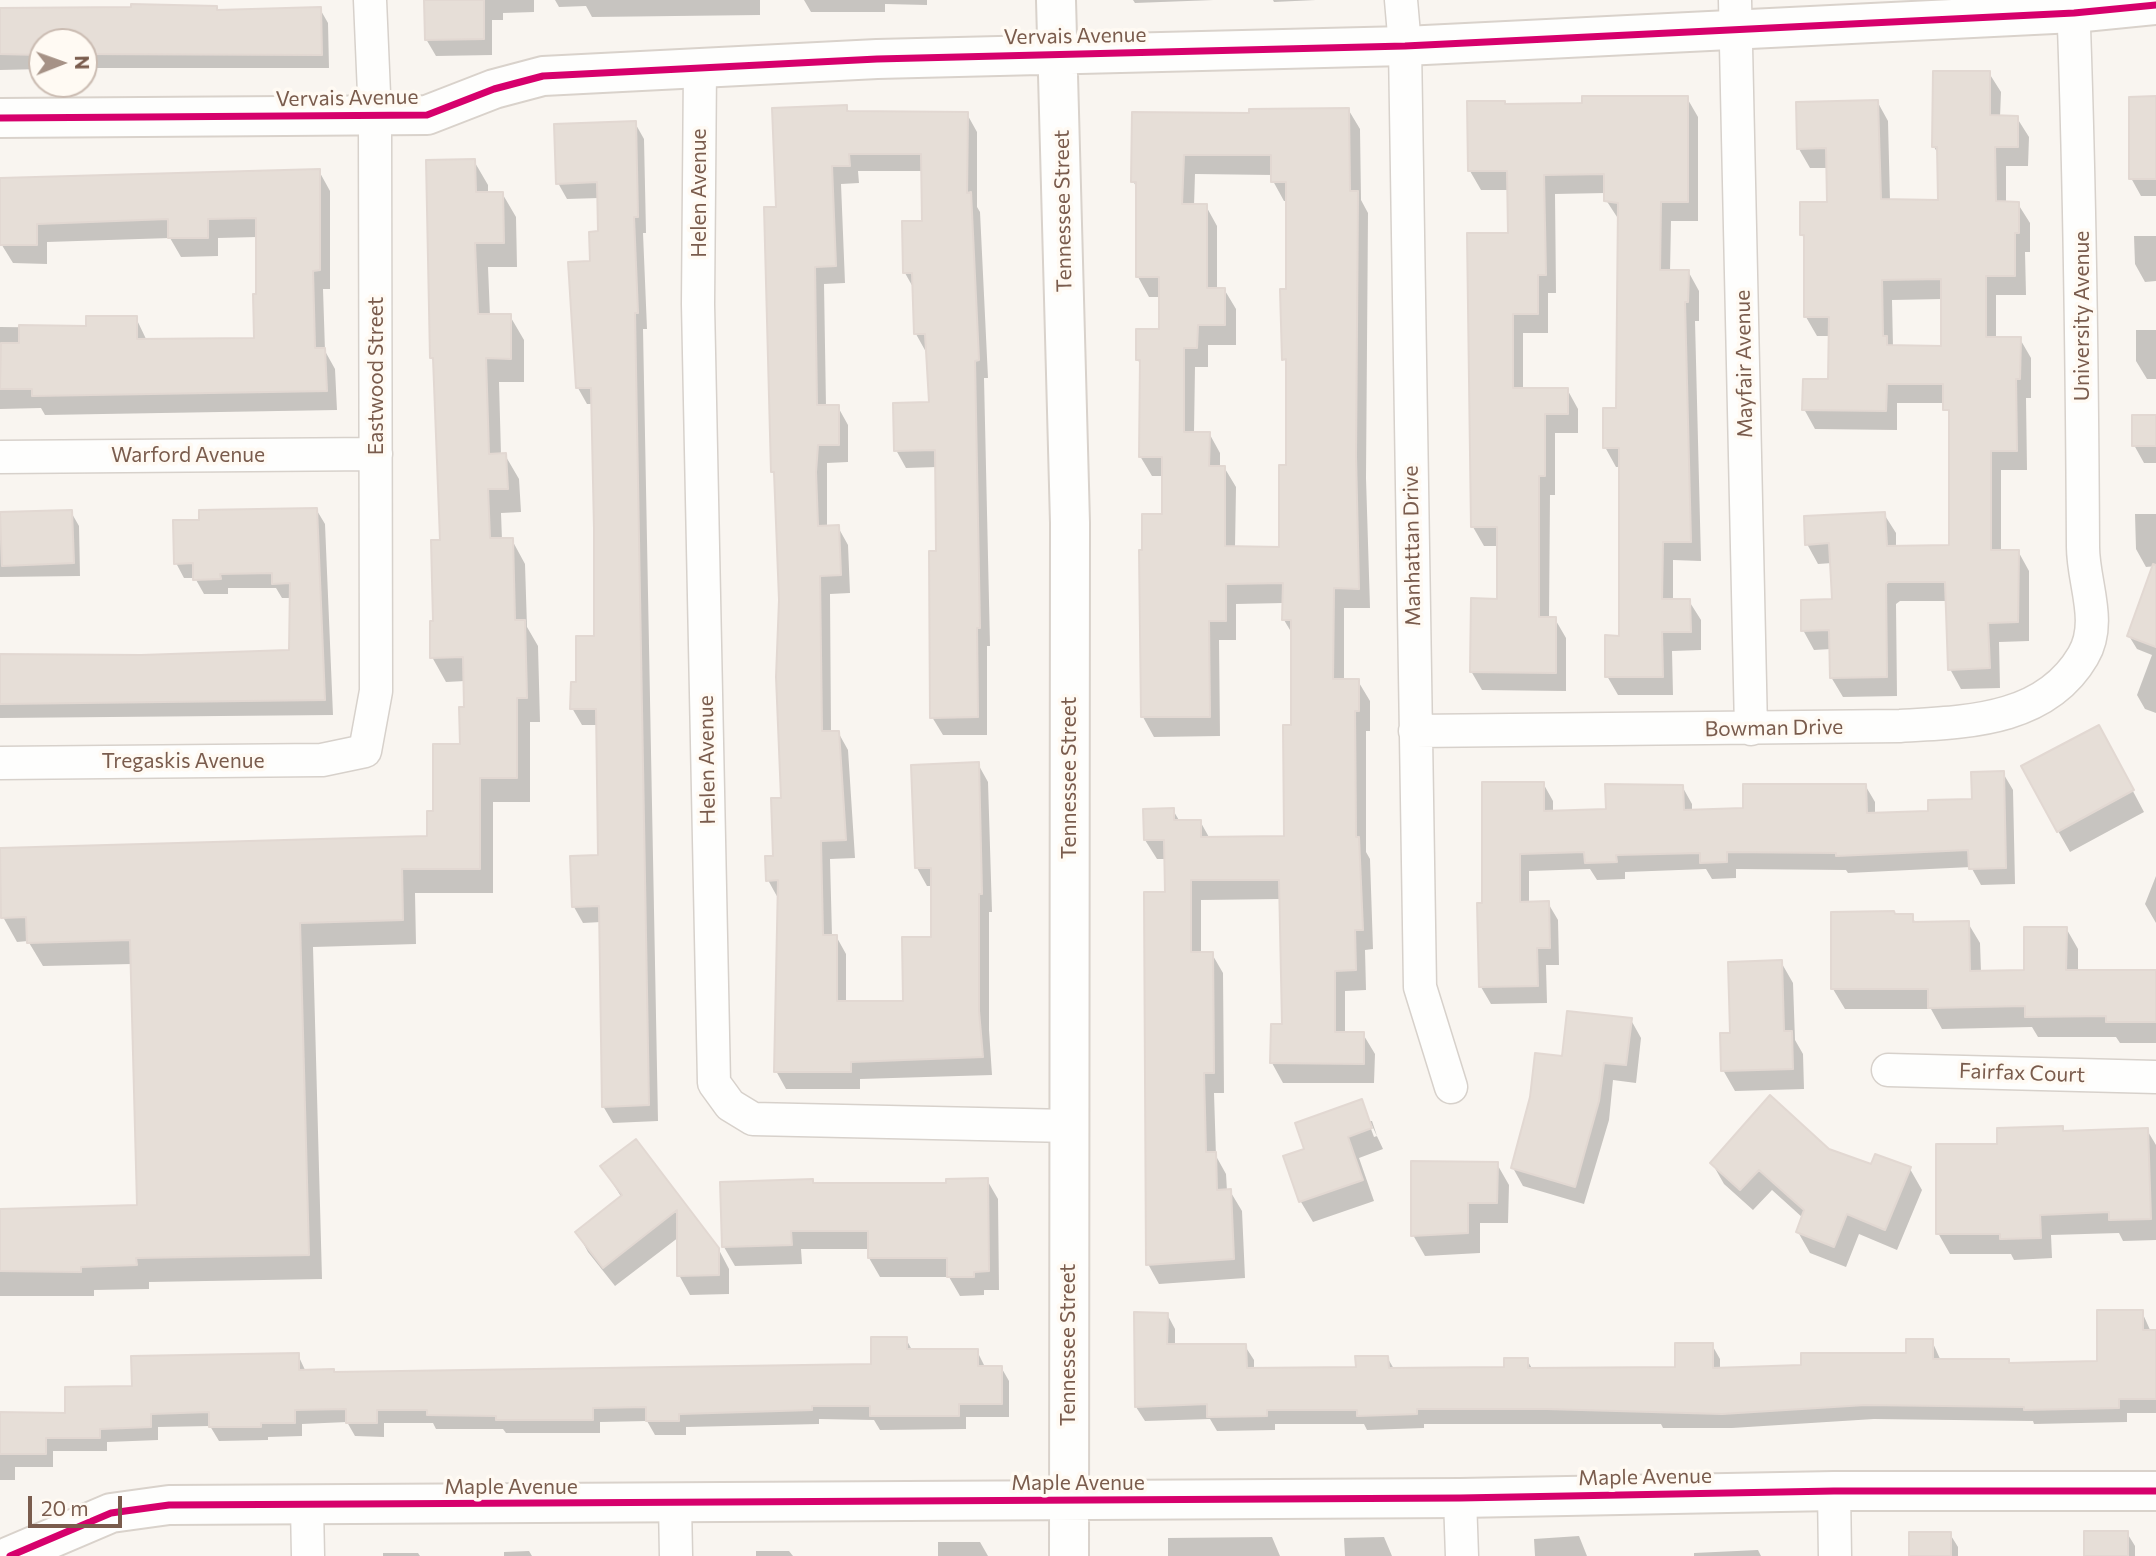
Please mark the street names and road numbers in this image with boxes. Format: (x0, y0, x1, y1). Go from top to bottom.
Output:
street label: Vervais Avenue (1003, 22, 1147, 50)
street label: Vervais Avenue (275, 84, 419, 112)
street label: Helen Avenue (686, 128, 712, 258)
street label: Tennessee Street (1049, 129, 1077, 293)
street label: University Avenue (2069, 231, 2095, 401)
street label: Mayfair Avenue (1730, 290, 1758, 438)
street label: Eastwood Street (363, 297, 389, 455)
street label: Warford Avenue (111, 442, 265, 468)
street label: Manhattan Drive (1398, 465, 1426, 627)
street label: Helen Avenue (693, 695, 721, 825)
street label: Tennessee Street (1056, 697, 1082, 859)
street label: Bowman Drive (1704, 714, 1844, 742)
street label: Tregaskis Avenue (102, 748, 264, 774)
street label: Fairfax Court (1958, 1058, 2086, 1088)
street label: Tennessee Street (1055, 1264, 1081, 1426)
street label: Maple Avenue (1578, 1463, 1712, 1491)
street label: Maple Avenue (1011, 1470, 1145, 1496)
street label: Maple Avenue (444, 1474, 578, 1500)

